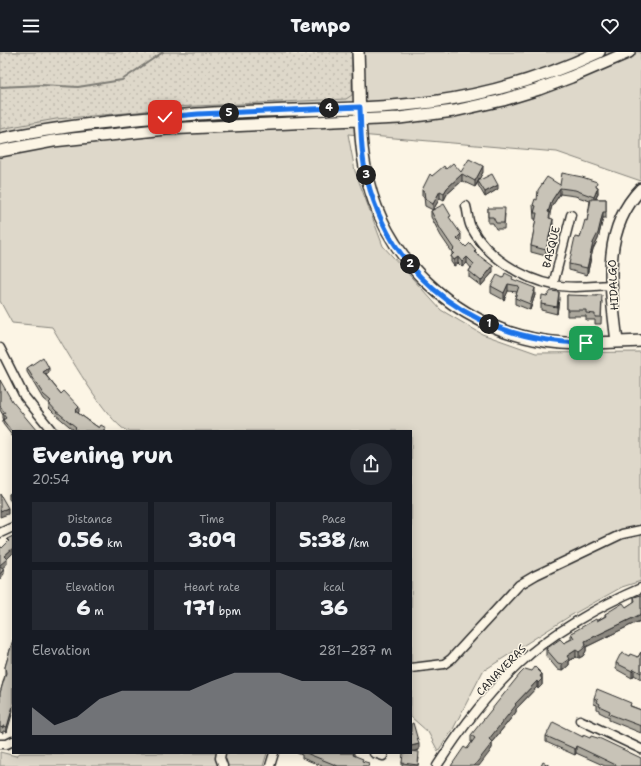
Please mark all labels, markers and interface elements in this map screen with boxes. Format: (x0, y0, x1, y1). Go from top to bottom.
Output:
text: Tempo (290, 14, 351, 38)
icon: menu (20, 15, 42, 37)
icon: heart (599, 15, 621, 37)
pin: 4 (319, 98, 339, 118)
pin (148, 100, 182, 134)
text: 4 (325, 100, 333, 115)
pin: 5 (219, 103, 239, 123)
text: 5 (226, 105, 232, 120)
icon: check (154, 106, 176, 128)
pin: 3 (356, 165, 376, 185)
text: 3 (362, 167, 370, 182)
street label: BASQUE (539, 225, 564, 270)
pin: 2 (400, 254, 420, 274)
text: 2 (406, 256, 414, 271)
street label: HIDALGO (605, 259, 622, 311)
pin: 1 (479, 314, 499, 334)
text: 1 (486, 316, 492, 331)
pin (569, 326, 603, 360)
icon: arrive (575, 332, 597, 354)
text: Evening run (32, 441, 173, 470)
button: share (350, 443, 392, 485)
text: 20:54 (32, 471, 70, 488)
text: Distance (67, 512, 113, 527)
text: Time (199, 512, 225, 527)
text: Pace (322, 512, 346, 527)
text: 0.56 (57, 527, 103, 553)
text: 3:09 (188, 527, 236, 553)
text: 5:38 (299, 527, 346, 553)
text: km (103, 536, 123, 551)
text: /km (346, 536, 369, 551)
text: Elevation (65, 580, 115, 595)
text: Heart rate (184, 580, 240, 595)
text: kcal (323, 580, 345, 595)
text: 6 (76, 595, 90, 621)
text: 171 (183, 595, 215, 621)
text: 36 (320, 595, 348, 621)
text: m (90, 604, 104, 619)
text: bpm (215, 604, 241, 619)
street label: CANAVERAS (473, 641, 530, 699)
text: Elevation (32, 642, 90, 659)
text: 281–287 m (318, 642, 392, 659)

